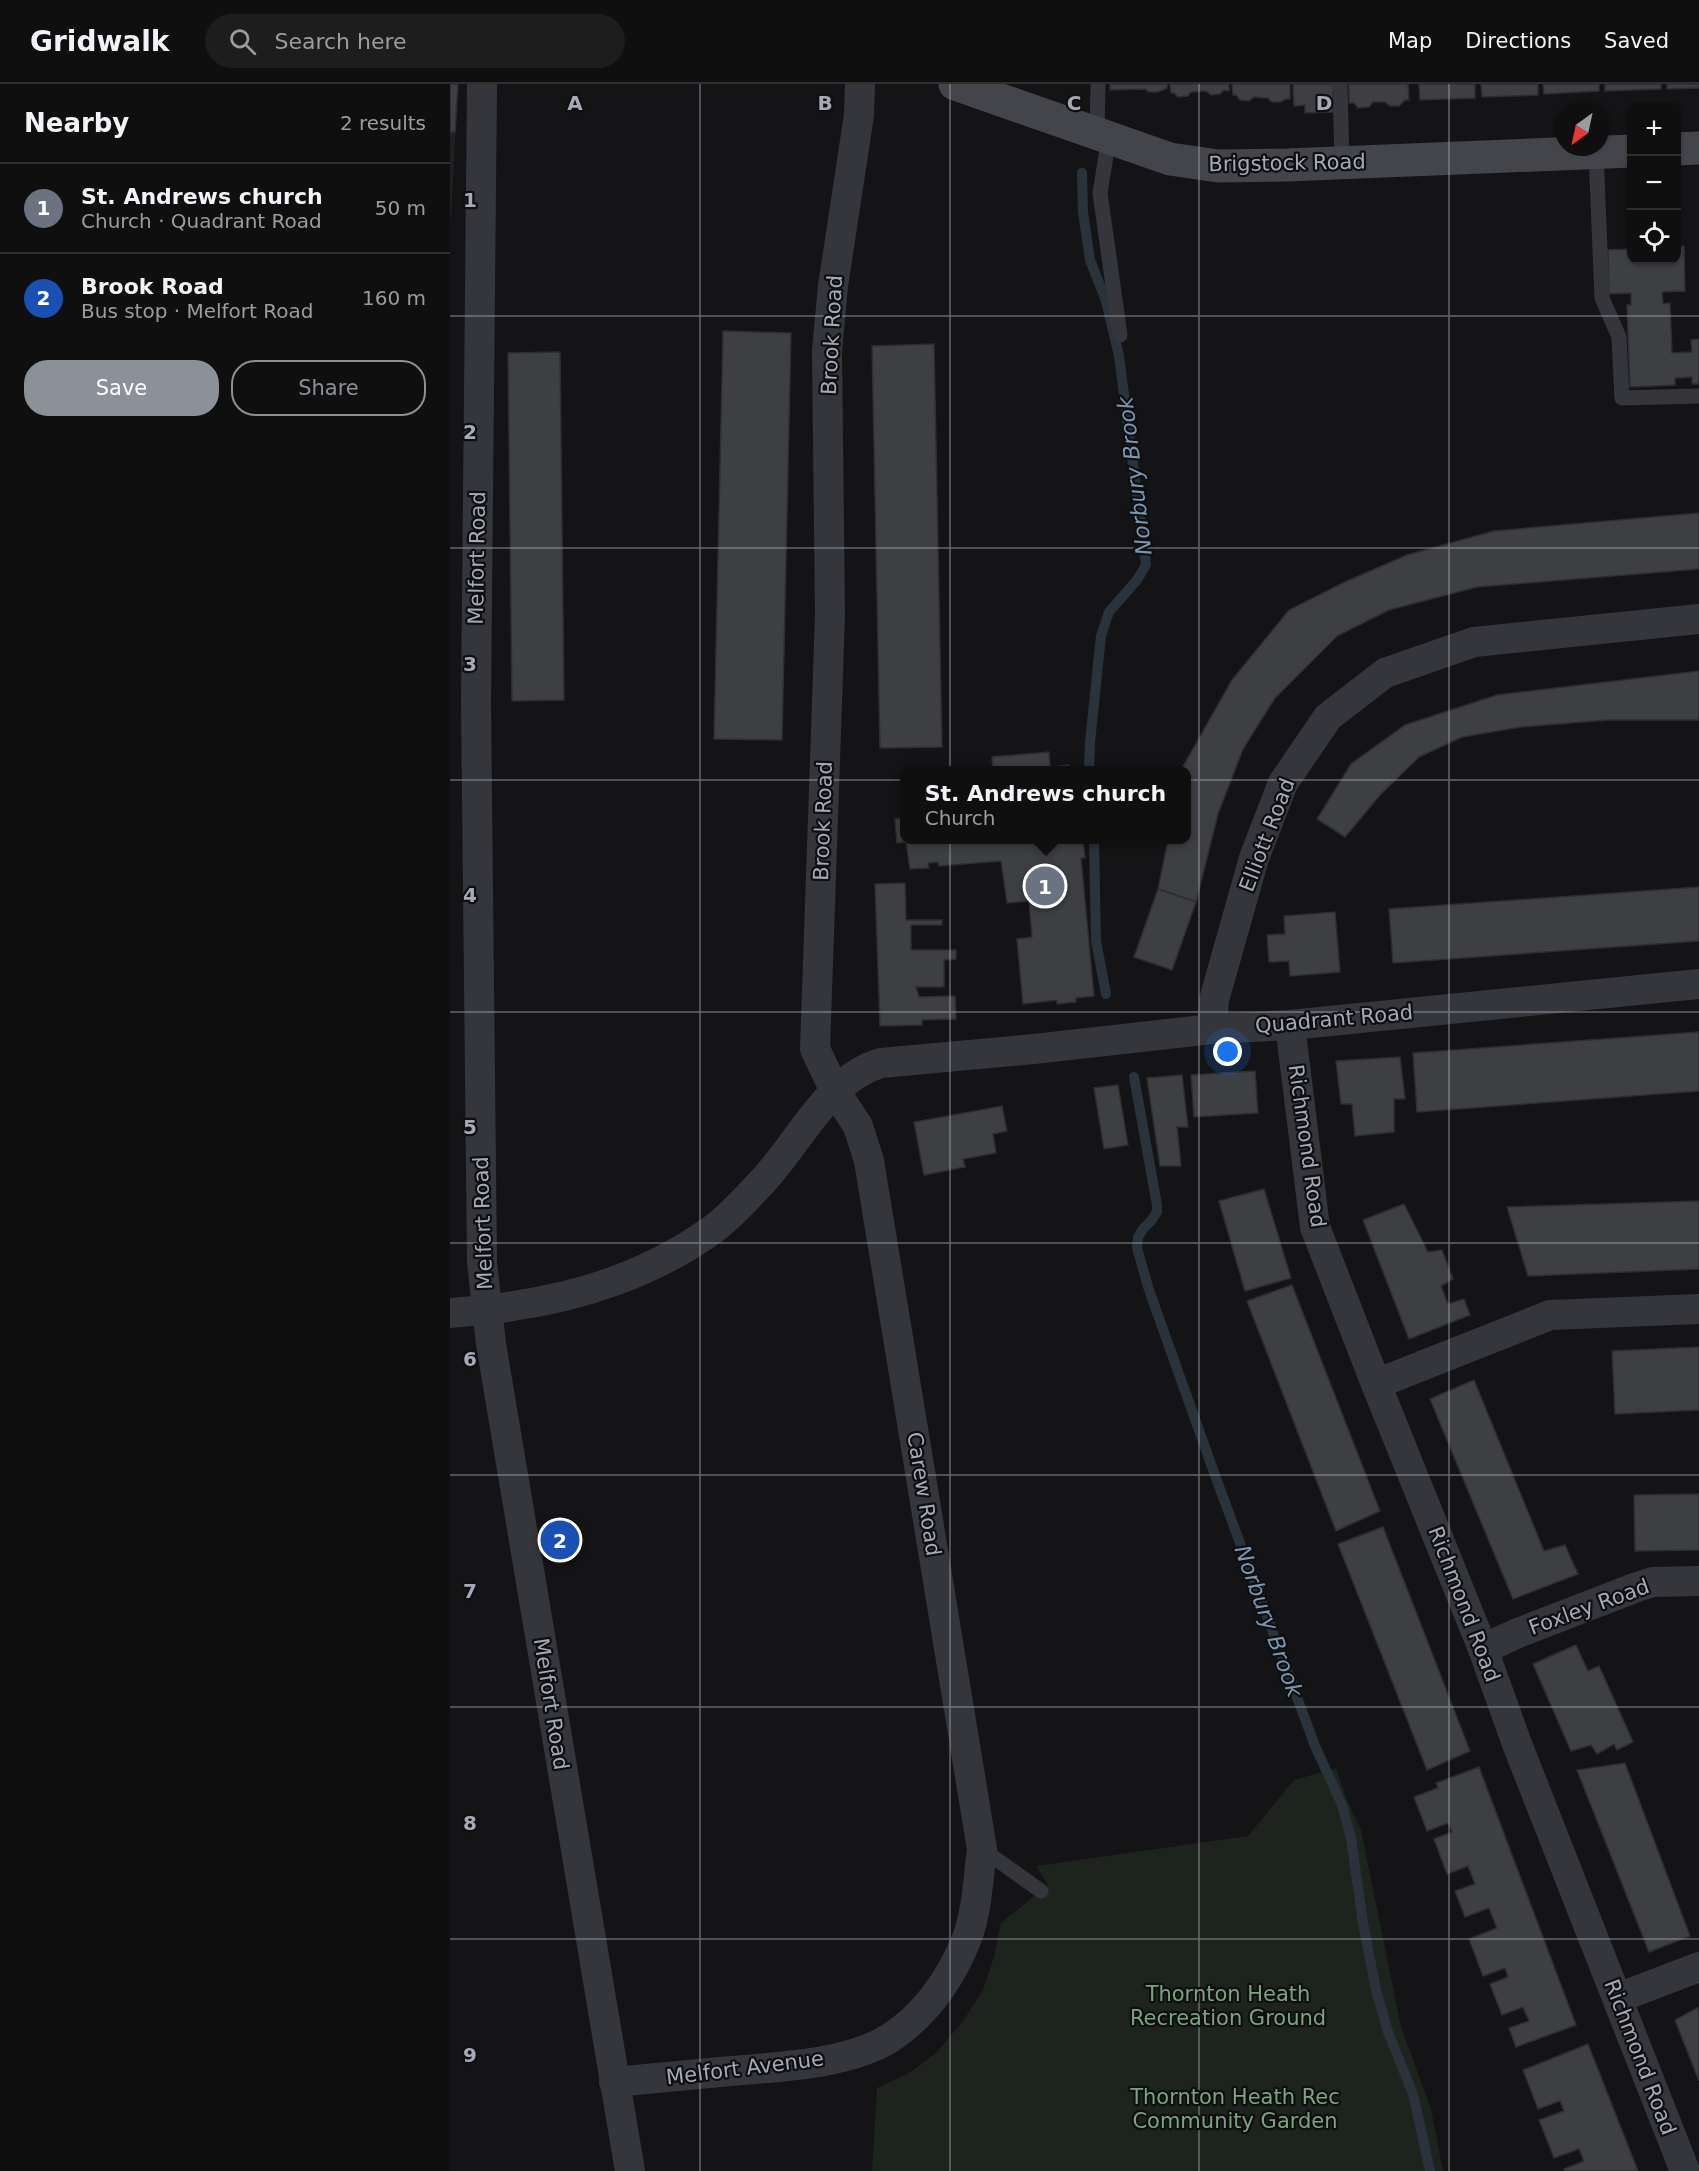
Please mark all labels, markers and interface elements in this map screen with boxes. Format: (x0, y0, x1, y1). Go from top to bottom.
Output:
search box (205, 14, 625, 68)
text: Gridwalk (30, 25, 169, 58)
icon: search (226, 25, 259, 58)
text: Search here (274, 29, 407, 54)
text: Map (1388, 29, 1432, 53)
text: Directions (1465, 29, 1571, 53)
text: Saved (1604, 29, 1669, 53)
text: A (567, 91, 583, 115)
text: B (817, 91, 833, 115)
text: C (1067, 91, 1081, 115)
text: D (1316, 91, 1332, 115)
north arrow (1555, 102, 1609, 156)
map controls (1627, 102, 1681, 264)
button: + (1627, 102, 1681, 156)
text: Nearby (24, 108, 129, 138)
text: 2 results (340, 111, 426, 135)
street label: Brigstock Road (1208, 150, 1366, 176)
button: − (1627, 156, 1681, 210)
text: St. Andrews church (81, 184, 323, 209)
text: 1 (463, 188, 477, 212)
text: 1 (37, 196, 50, 220)
text: 50 m (375, 196, 426, 220)
text: Church · Quadrant Road (81, 209, 322, 233)
button: locate (1627, 210, 1681, 264)
text: Brook Road (81, 274, 224, 299)
street label: Brook Road (817, 275, 847, 395)
text: 2 (37, 286, 50, 310)
text: 160 m (362, 286, 426, 310)
text: Bus stop · Melfort Road (81, 299, 313, 323)
button: Save (24, 360, 219, 416)
button: Share (231, 360, 426, 416)
water label: Norbury Brook (1112, 394, 1157, 557)
text: 2 (463, 420, 477, 444)
street label: Melfort Road (464, 491, 490, 625)
text: 3 (463, 652, 477, 676)
street label: Brook Road (809, 761, 837, 881)
popup (900, 766, 1191, 844)
street label: Elliott Road (1234, 775, 1300, 895)
text: St. Andrews church (925, 781, 1166, 806)
text: Church (925, 806, 995, 830)
pin: 1 (1026, 864, 1064, 908)
text: 4 (463, 883, 477, 907)
street label: Quadrant Road (1254, 1000, 1414, 1038)
your location (1213, 1037, 1242, 1066)
street label: Richmond Road (1284, 1063, 1330, 1229)
text: 5 (463, 1115, 477, 1139)
street label: Melfort Road (469, 1156, 497, 1290)
text: 6 (463, 1347, 477, 1371)
street label: Carew Road (902, 1430, 946, 1558)
pin: 2 (540, 1518, 580, 1562)
street label: Richmond Road (1423, 1523, 1505, 1685)
water label: Norbury Brook (1229, 1542, 1308, 1702)
street label: Foxley Road (1525, 1574, 1653, 1640)
text: 7 (463, 1579, 477, 1603)
street label: Melfort Road (529, 1636, 573, 1772)
text: 8 (463, 1811, 477, 1835)
street label: Richmond Road (1599, 1976, 1681, 2138)
park label: Thornton Heath Recreation Ground (1130, 1982, 1326, 2030)
text: 9 (463, 2043, 477, 2067)
street label: Melfort Avenue (665, 2046, 825, 2090)
park label: Thornton Heath Rec Community Garden (1129, 2085, 1340, 2133)

